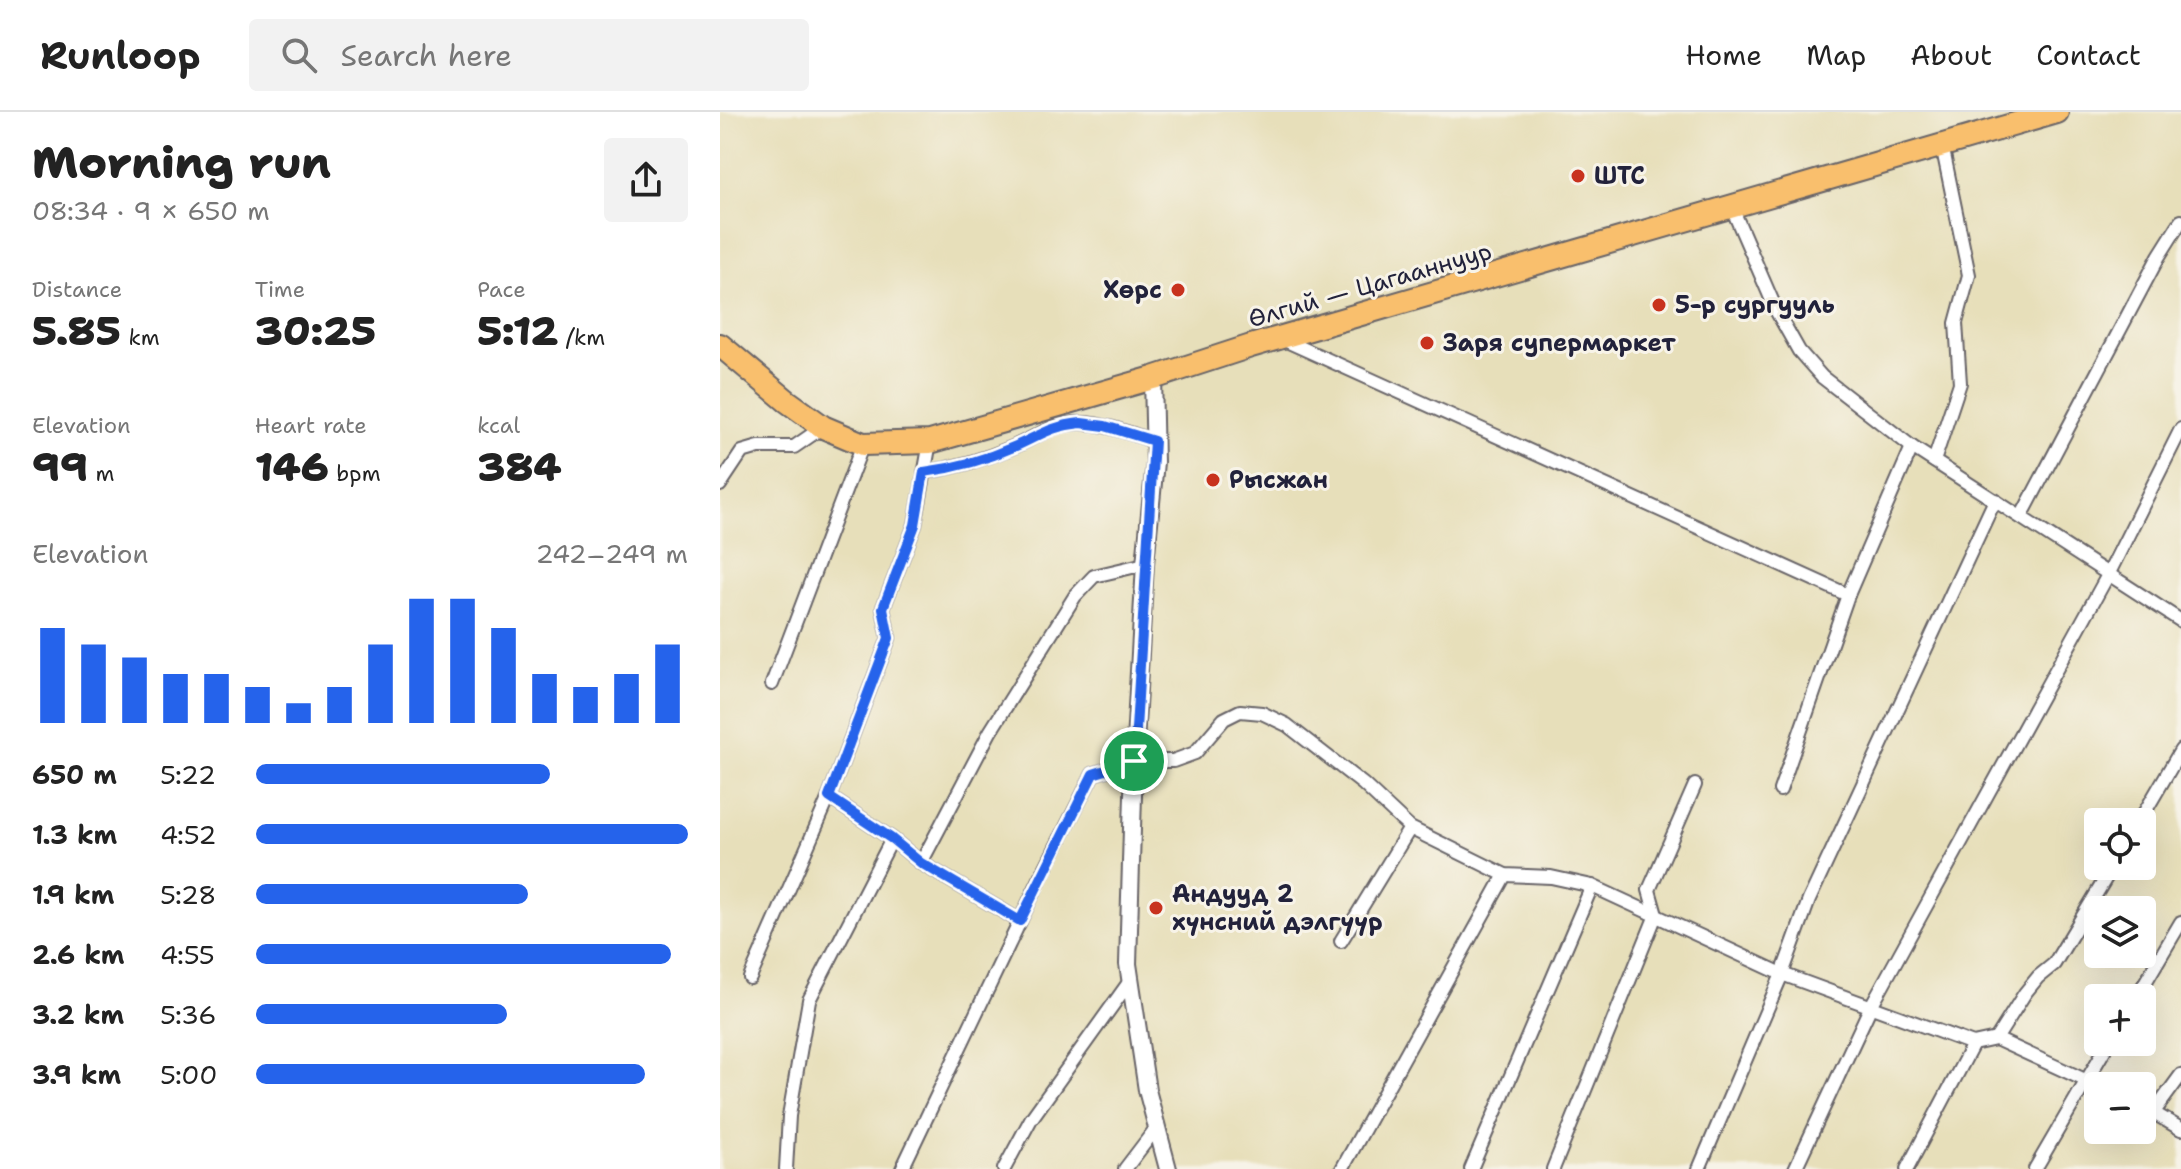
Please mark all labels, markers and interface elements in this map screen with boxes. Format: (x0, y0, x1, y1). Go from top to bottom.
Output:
search box (249, 19, 809, 91)
text: Runloop (40, 30, 201, 81)
icon: search (277, 33, 321, 77)
text: Search here (341, 35, 512, 76)
text: Home (1685, 36, 1762, 74)
text: Map (1806, 36, 1866, 74)
text: About (1910, 36, 1992, 74)
text: Contact (2036, 36, 2141, 74)
text: Morning run (32, 133, 331, 192)
button: share (604, 138, 688, 222)
place label: ШТС (1594, 160, 1645, 192)
marker: ШТС (1569, 167, 1587, 185)
text: 08:34 · 9 × 650 m (32, 193, 270, 228)
street label: Өлгий — Цагааннуур (1244, 235, 1496, 335)
place label: Хөрс (1103, 274, 1162, 306)
text: Distance (32, 275, 122, 304)
text: Time (255, 275, 305, 304)
text: Pace (477, 275, 526, 304)
marker: Хөрс (1169, 281, 1187, 299)
place label: 5-р сургууль (1675, 289, 1835, 321)
marker: 5-р сургууль (1650, 296, 1668, 314)
text: 5.85 (32, 304, 121, 358)
text: 30:25 (255, 304, 376, 358)
text: 5:12 (477, 304, 558, 358)
text: km (121, 323, 160, 352)
text: /km (558, 323, 605, 352)
place label: Заря супермаркет (1443, 327, 1676, 359)
marker: Заря супермаркет (1418, 334, 1436, 352)
text: Elevation (32, 411, 130, 440)
text: Heart rate (255, 411, 367, 440)
text: kcal (477, 411, 520, 440)
text: 99 (32, 440, 88, 494)
text: 146 (255, 440, 329, 494)
text: 384 (477, 440, 561, 494)
text: m (88, 459, 114, 488)
text: bpm (329, 459, 381, 488)
place label: Рысжан (1229, 464, 1328, 496)
marker: Рысжан (1204, 471, 1222, 489)
text: Elevation (32, 536, 148, 571)
text: 242–249 m (536, 536, 688, 571)
pin (1100, 727, 1168, 795)
icon: arrive (1112, 739, 1156, 783)
text: 650 m (32, 757, 117, 792)
text: 5:22 (160, 757, 216, 792)
map controls (2084, 808, 2156, 1144)
button: locate (2084, 808, 2156, 880)
text: 1.3 km (32, 817, 117, 852)
text: 4:52 (160, 817, 216, 852)
text: 1.9 km (32, 877, 114, 912)
text: 5:28 (160, 877, 216, 912)
place label: Андууд 2 хүнсний дэлгүүр (1172, 878, 1383, 938)
button: layers (2084, 896, 2156, 968)
marker: Андууд 2 хүнсний дэлгүүр (1147, 899, 1165, 917)
text: 2.6 km (32, 937, 125, 972)
text: 4:55 (160, 937, 215, 972)
button: + (2084, 984, 2156, 1056)
text: 3.2 km (32, 997, 124, 1032)
text: 5:36 (160, 997, 216, 1032)
text: 3.9 km (32, 1057, 121, 1092)
text: 5:00 (160, 1057, 217, 1092)
button: − (2084, 1072, 2156, 1144)

